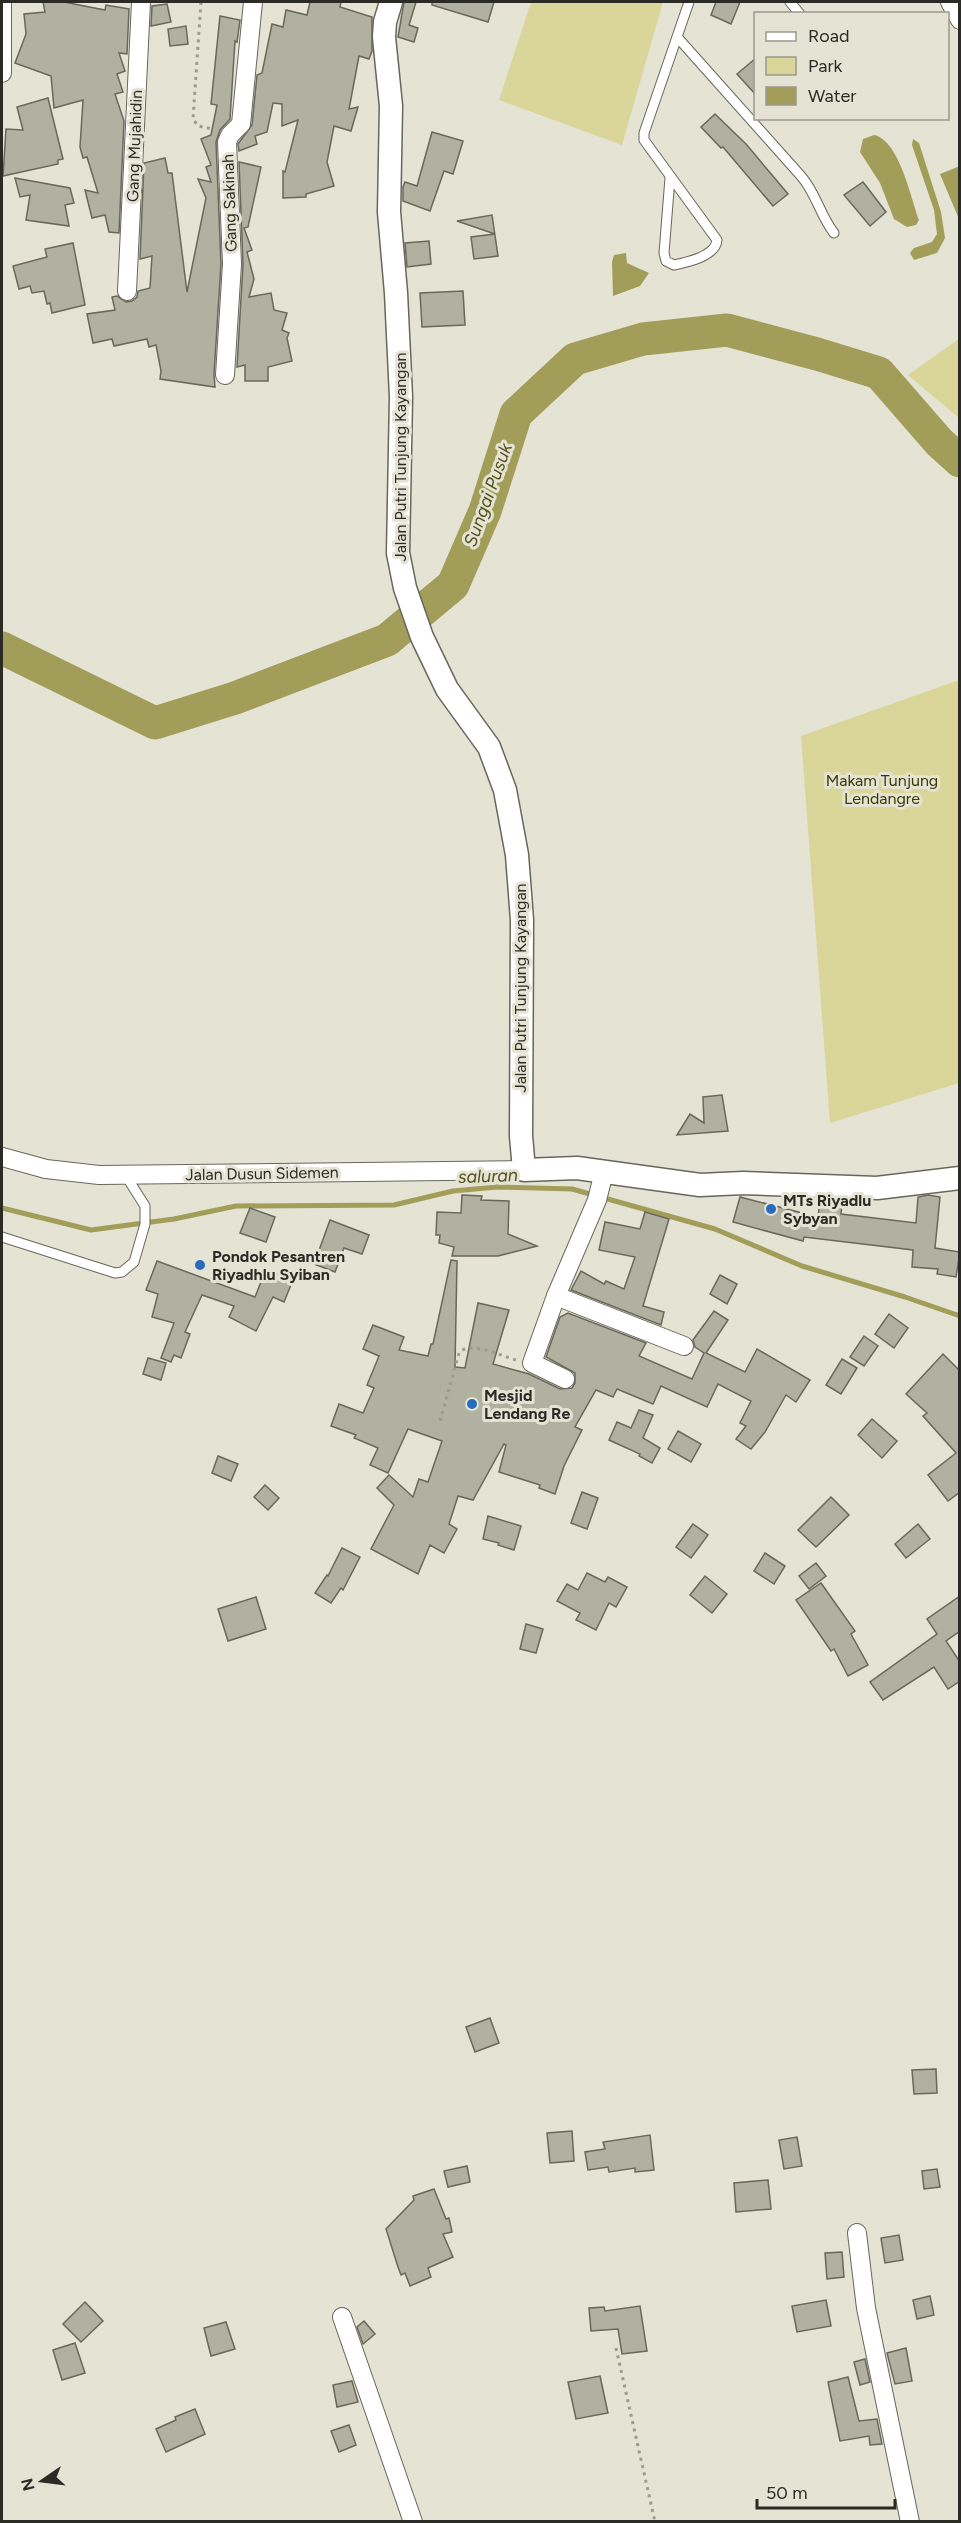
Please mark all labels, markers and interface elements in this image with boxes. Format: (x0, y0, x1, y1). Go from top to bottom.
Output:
legend (754, 12, 949, 120)
text: Road (808, 25, 849, 47)
text: Park (808, 55, 843, 77)
text: Water (808, 85, 856, 107)
street label: Gang Mujahidin (123, 90, 146, 202)
street label: Gang Sakinah (218, 154, 241, 252)
street label: Jalan Putri Tunjung Kayangan (391, 352, 410, 562)
water label: Sungai Pusuk (459, 439, 517, 550)
park label: Makam Tunjung Lendangre (826, 771, 938, 808)
street label: Jalan Putri Tunjung Kayangan (511, 883, 530, 1093)
street label: Jalan Dusun Sidemen (185, 1163, 339, 1184)
water label: saluran (458, 1164, 518, 1188)
place label: MTs Riyadlu Sybyan (783, 1191, 871, 1228)
marker: MTs Riyadlu Sybyan (764, 1202, 778, 1216)
place label: Pondok Pesantren Riyadhlu Syiban (212, 1247, 345, 1284)
marker: Pondok Pesantren Riyadhlu Syiban (193, 1258, 207, 1272)
place label: Mesjid Lendang Re (484, 1386, 570, 1423)
marker: Mesjid Lendang Re (465, 1397, 479, 1411)
north arrow (12, 2451, 72, 2511)
scale bar (757, 2472, 895, 2510)
text: N (17, 2476, 39, 2493)
text: 50 m (766, 2482, 808, 2504)

